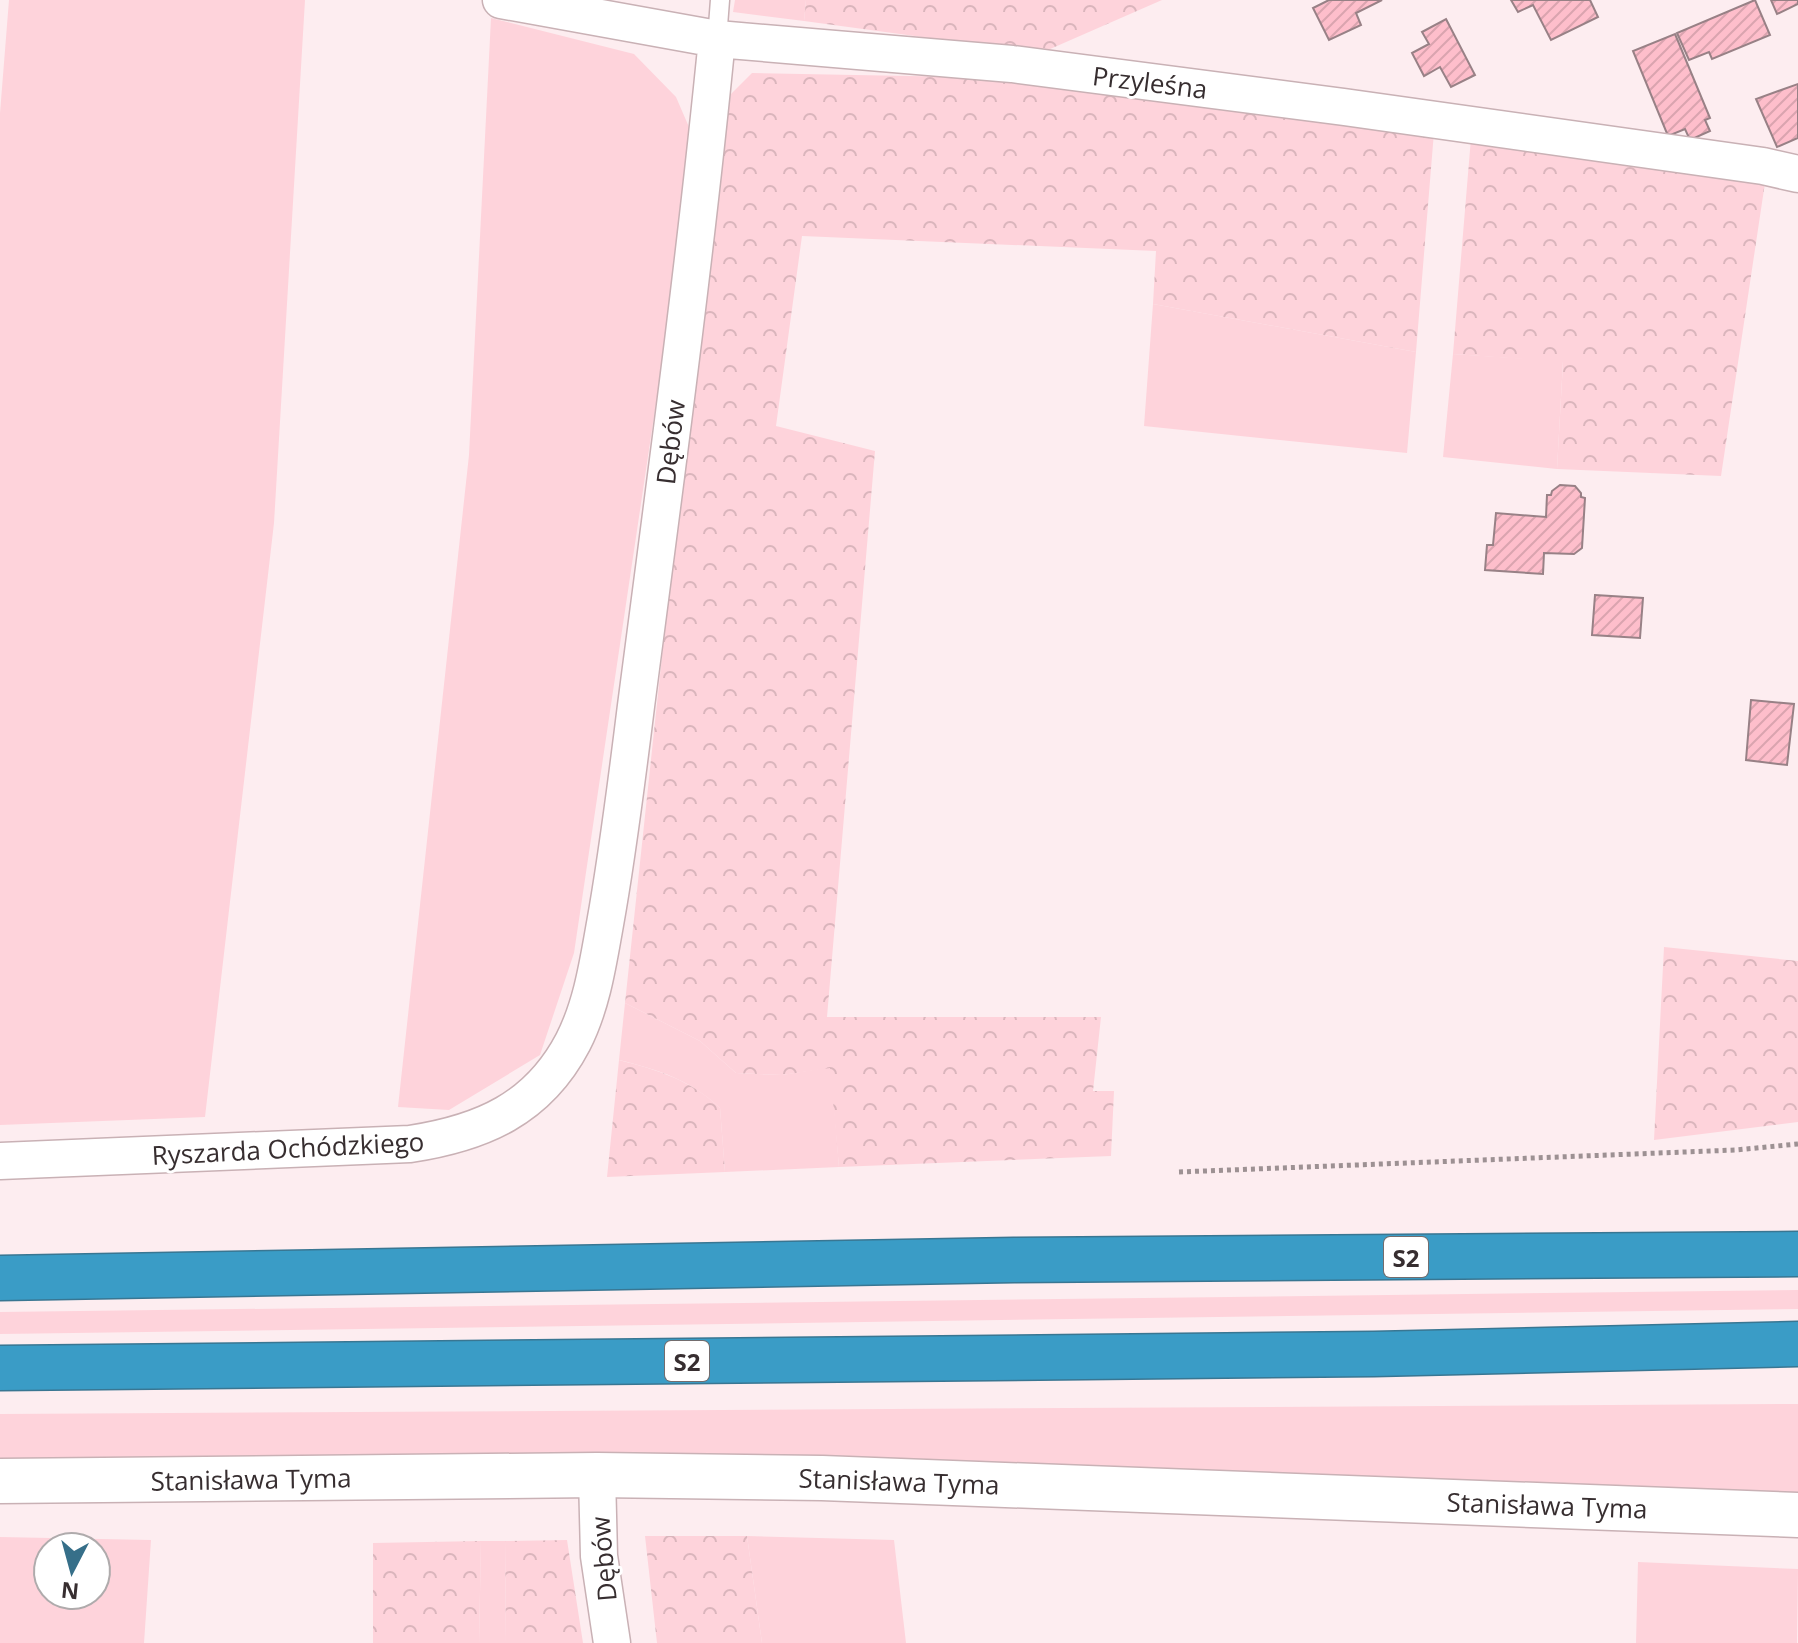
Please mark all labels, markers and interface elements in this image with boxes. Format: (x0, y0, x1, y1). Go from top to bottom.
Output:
street label: Przyleśna (1091, 57, 1209, 107)
street label: Dębów (647, 398, 693, 486)
street label: Ryszarda Ochódzkiego (151, 1123, 425, 1173)
road number: S2 (1384, 1237, 1428, 1277)
road number: S2 (665, 1341, 709, 1381)
street label: Stanisława Tyma (150, 1459, 352, 1499)
street label: Stanisława Tyma (798, 1460, 1000, 1502)
street label: Stanisława Tyma (1446, 1484, 1648, 1526)
street label: Dębów (581, 1515, 625, 1603)
north arrow (32, 1531, 112, 1611)
text: N (59, 1576, 80, 1608)

